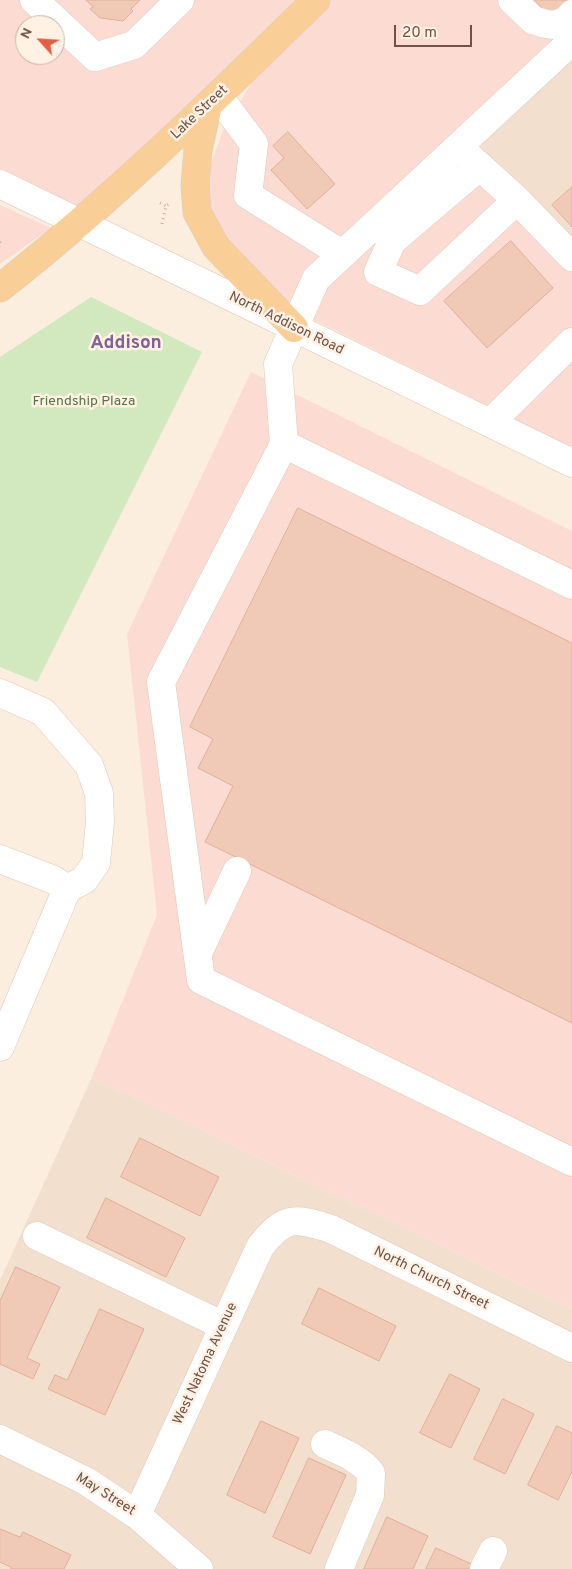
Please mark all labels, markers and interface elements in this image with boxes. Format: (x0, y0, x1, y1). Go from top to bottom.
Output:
north arrow (15, 15, 65, 65)
scale bar (397, 15, 474, 47)
text: 20 m (402, 24, 437, 43)
text: N (17, 25, 37, 42)
street label: Lake Street (168, 82, 232, 144)
street label: North Addison Road (226, 289, 346, 359)
district label: Addison (90, 333, 162, 355)
park label: Friendship Plaza (33, 394, 135, 410)
street label: North Church Street (371, 1244, 491, 1314)
street label: West Natoma Avenue (170, 1300, 242, 1428)
street label: May Street (72, 1470, 138, 1520)

